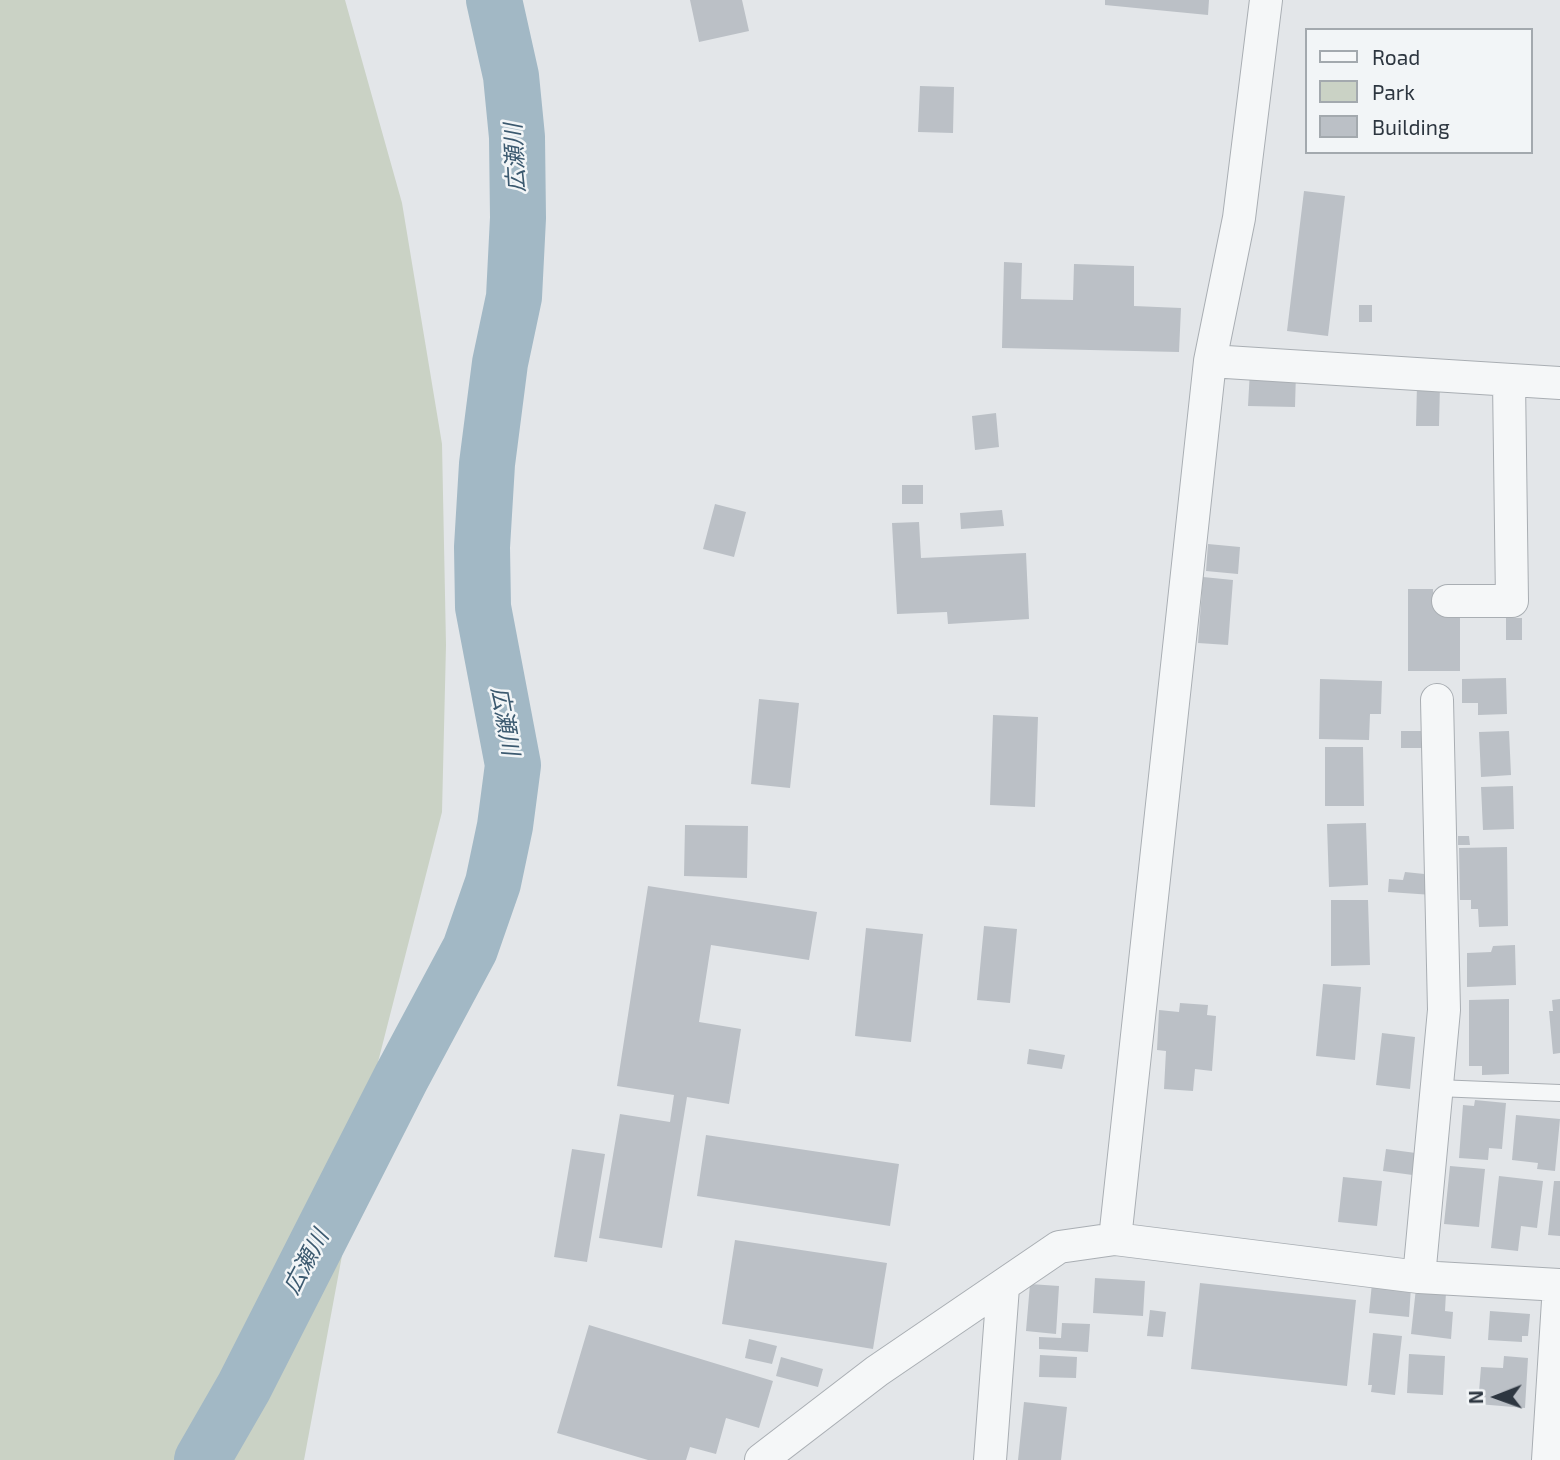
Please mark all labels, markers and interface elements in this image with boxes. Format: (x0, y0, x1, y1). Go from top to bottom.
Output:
legend (1304, 28, 1532, 154)
text: Road (1372, 44, 1420, 69)
text: Park (1372, 79, 1415, 104)
text: Building (1372, 114, 1450, 139)
water label: 広瀬川 (499, 123, 531, 193)
water label: 広瀬川 (485, 685, 525, 757)
water label: 広瀬川 (278, 1225, 334, 1299)
north arrow (1462, 1362, 1532, 1432)
text: N (1464, 1390, 1487, 1404)

